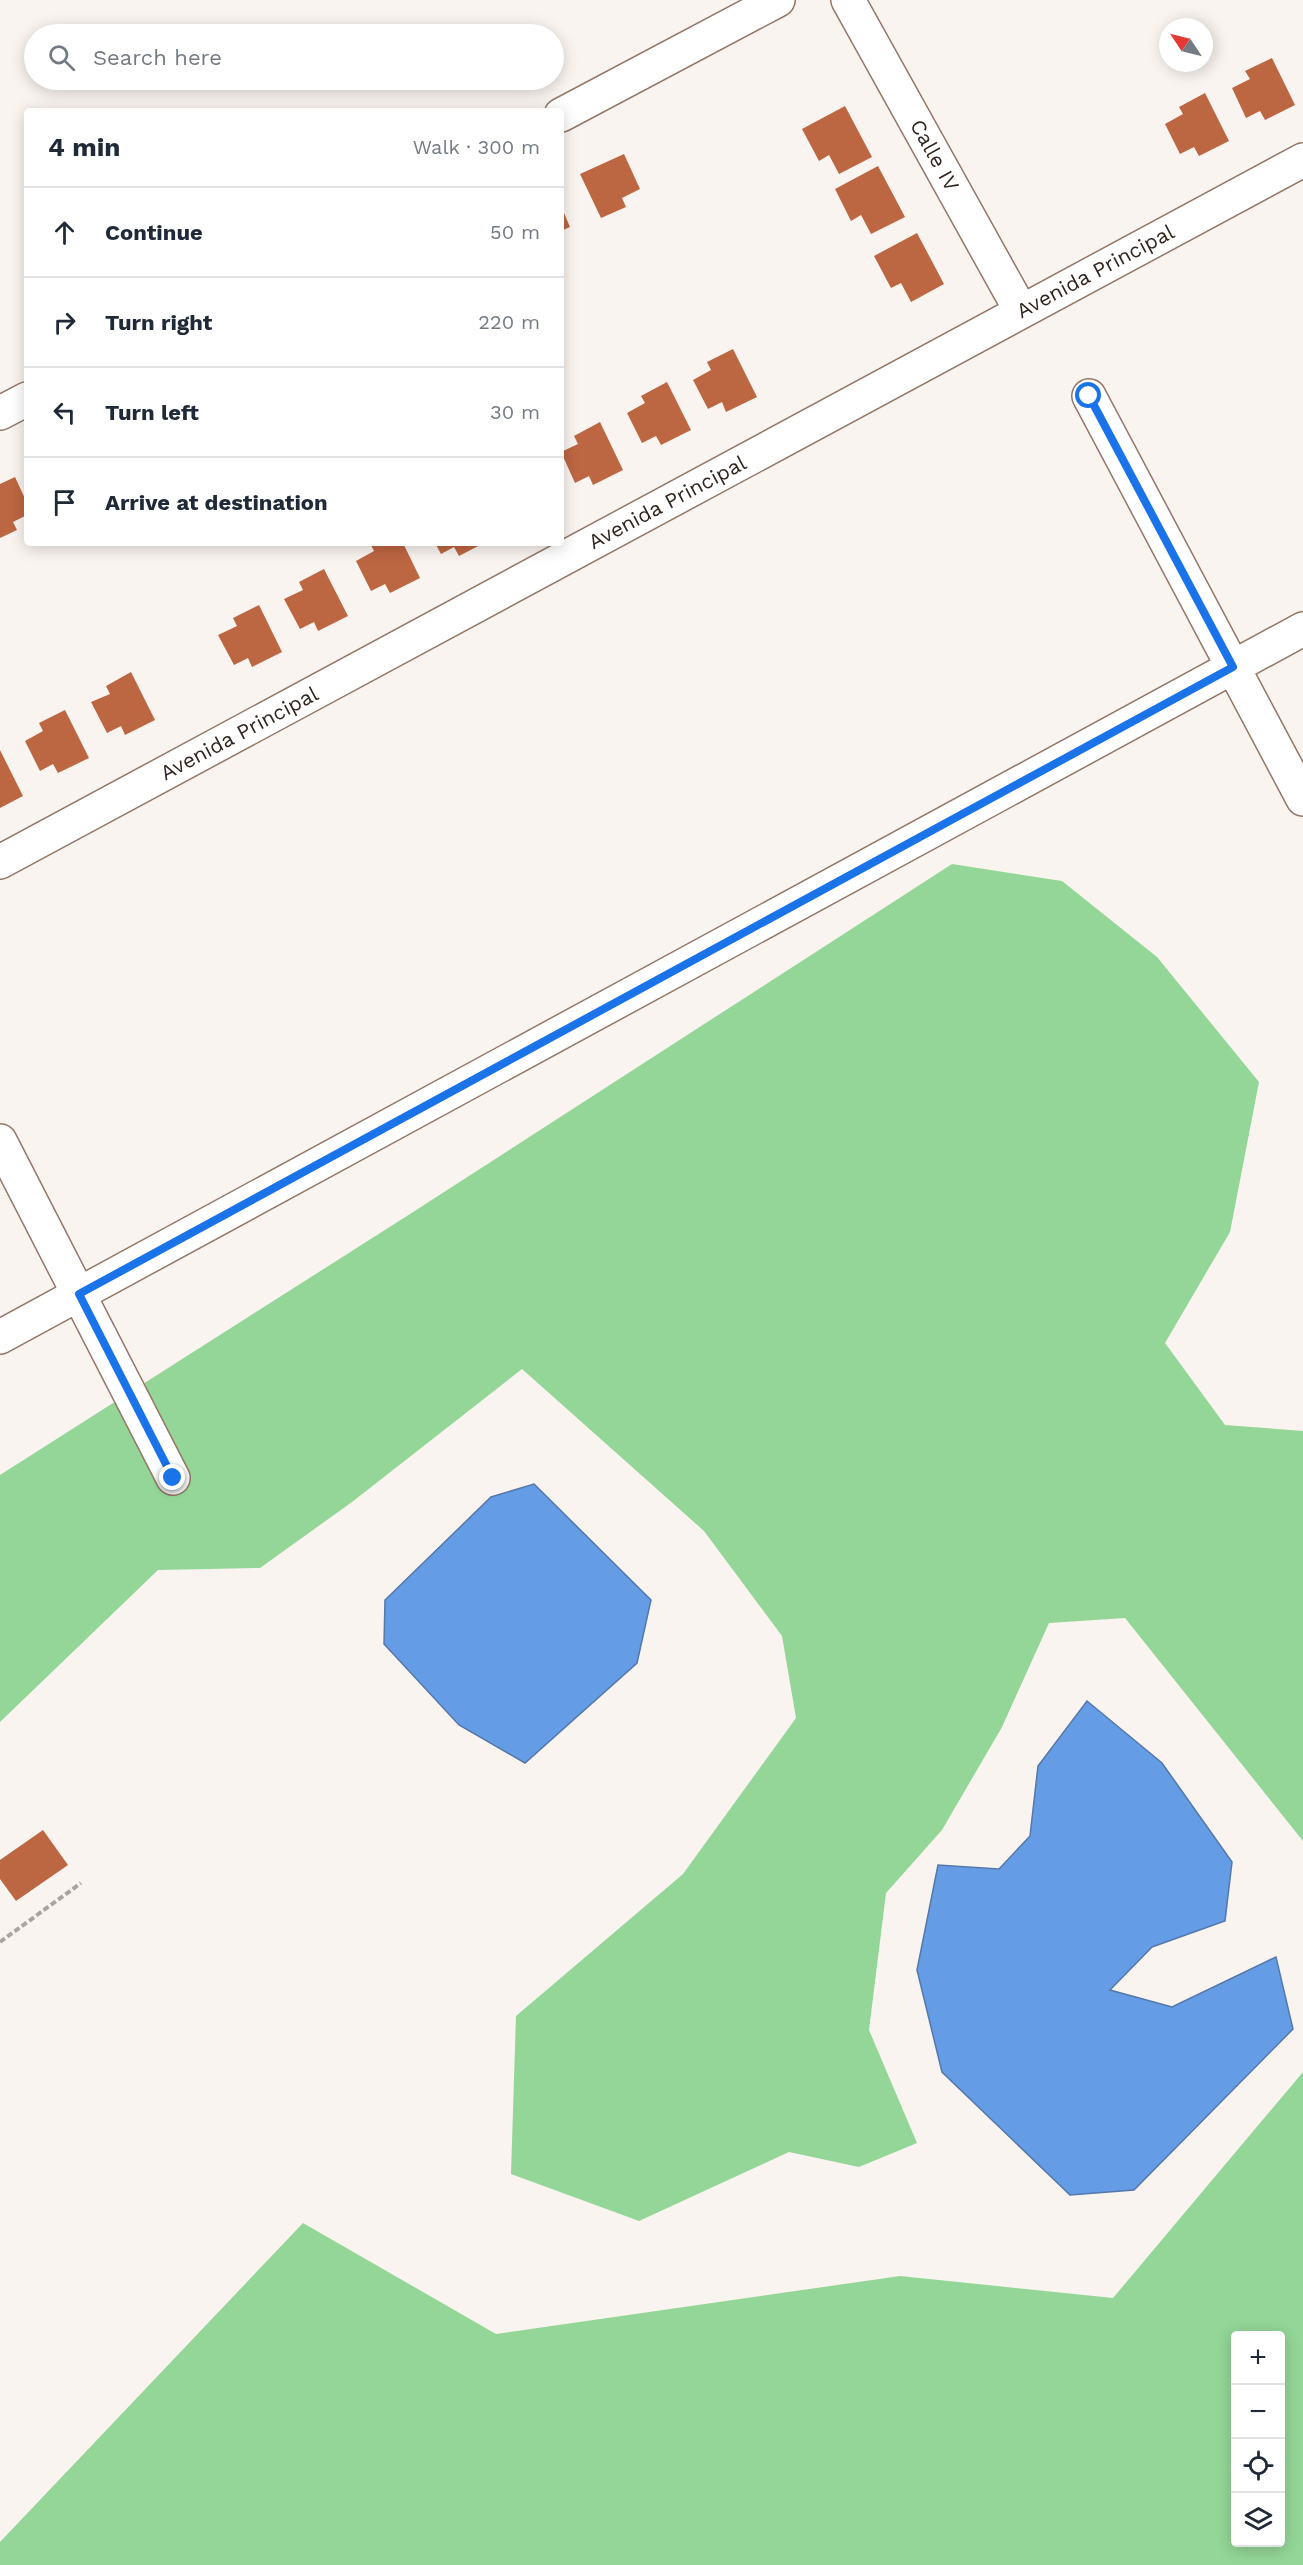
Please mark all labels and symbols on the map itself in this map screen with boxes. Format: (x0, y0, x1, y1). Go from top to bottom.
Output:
north arrow (1159, 18, 1213, 72)
street label: Calle IV (905, 115, 965, 196)
street label: Avenida Principal (1012, 219, 1179, 323)
route start (1075, 382, 1101, 408)
street label: Avenida Principal (584, 450, 751, 554)
street label: Avenida Principal (156, 681, 323, 785)
route end (159, 1464, 185, 1490)

